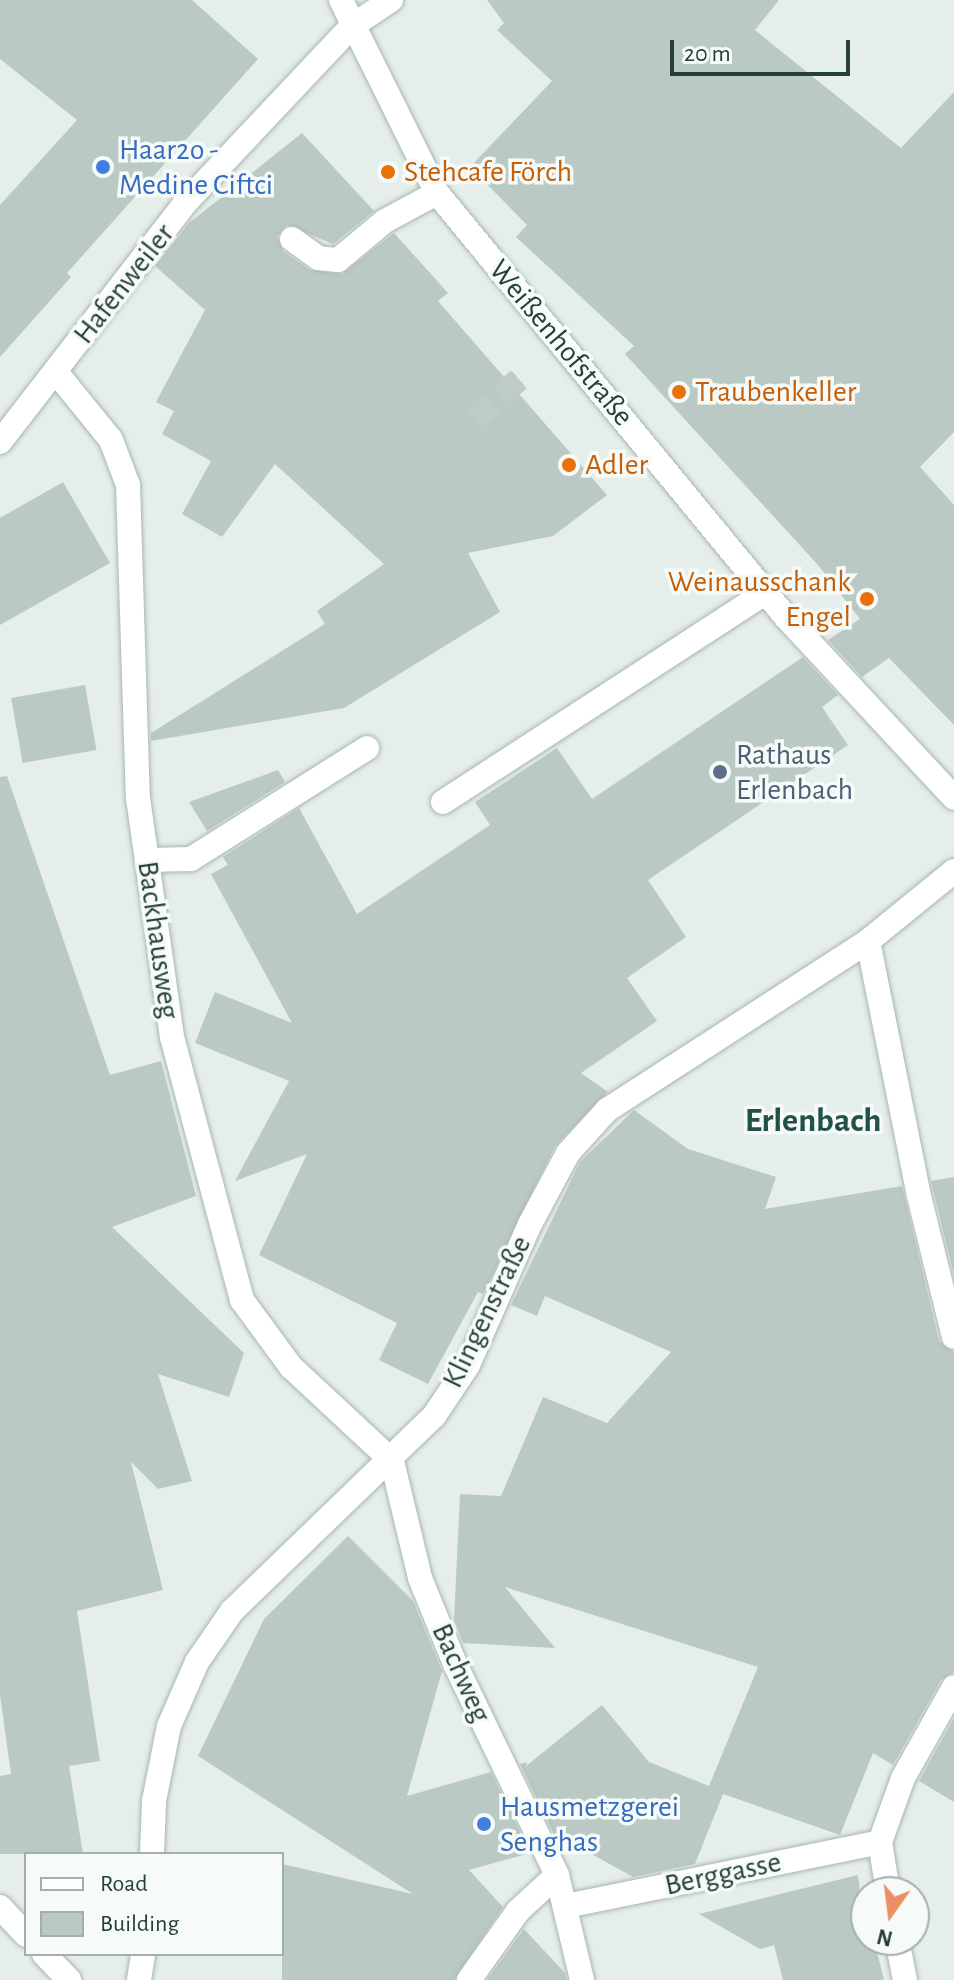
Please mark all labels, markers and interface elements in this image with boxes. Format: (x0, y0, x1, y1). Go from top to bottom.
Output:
scale bar (674, 24, 854, 74)
text: 20 m (684, 42, 731, 66)
place label: Haar2o - Medine Ciftci (119, 132, 273, 202)
place label: Stehcafe Förch (404, 154, 572, 190)
marker: Haar2o - Medine Ciftci (94, 158, 112, 176)
marker: Stehcafe Förch (379, 163, 397, 181)
street label: Hafenweiler (66, 217, 182, 351)
street label: Weißenhofstraße (481, 253, 641, 433)
place label: Traubenkeller (695, 374, 856, 410)
marker: Traubenkeller (670, 383, 688, 401)
place label: Adler (585, 447, 648, 483)
marker: Adler (560, 456, 578, 474)
place label: Weinausschank Engel (668, 564, 851, 634)
marker: Weinausschank Engel (858, 590, 876, 608)
place label: Rathaus Erlenbach (736, 737, 853, 808)
marker: Rathaus Erlenbach (711, 763, 729, 781)
street label: Backhausweg (129, 859, 187, 1021)
district label: Erlenbach (745, 1102, 881, 1142)
street label: Klingenstraße (435, 1230, 539, 1394)
street label: Bachweg (423, 1618, 499, 1728)
place label: Hausmetzgerei Senghas (500, 1789, 679, 1860)
marker: Hausmetzgerei Senghas (475, 1815, 493, 1833)
street label: Berggasse (662, 1844, 784, 1904)
legend (24, 1852, 284, 1956)
text: Road (100, 1872, 148, 1896)
north arrow (850, 1876, 930, 1956)
text: Building (100, 1912, 179, 1936)
text: N (875, 1925, 895, 1950)

